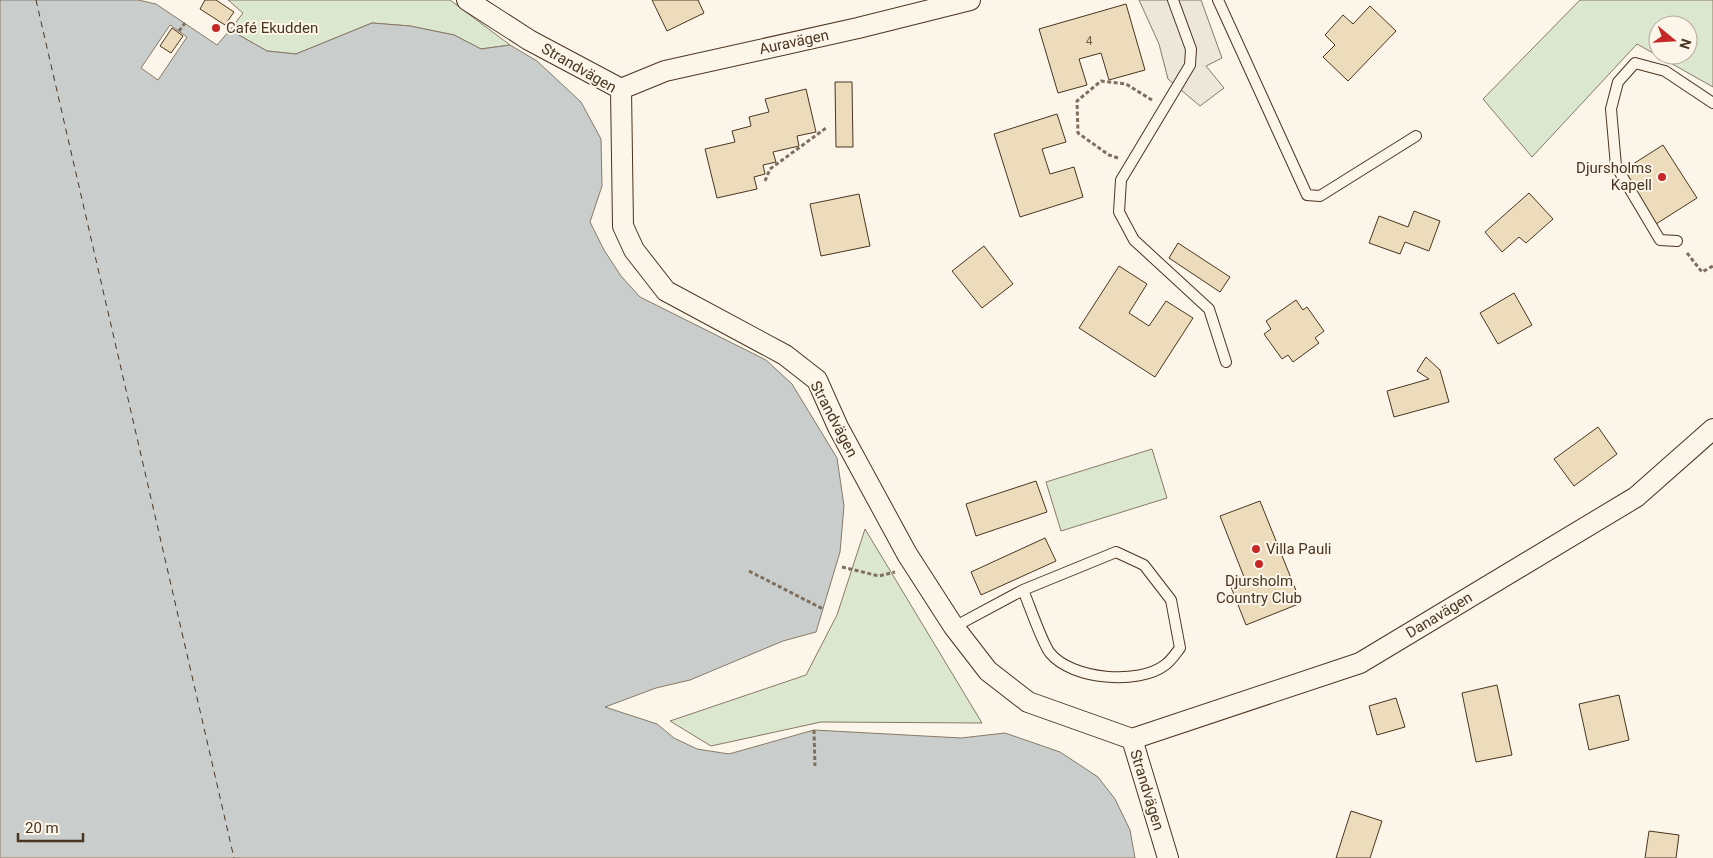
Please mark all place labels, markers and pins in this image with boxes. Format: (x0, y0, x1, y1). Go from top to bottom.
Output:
place label: Café Ekudden (226, 19, 318, 37)
marker: Café Ekudden (210, 22, 222, 34)
place label: Djursholms Kapell (1576, 159, 1652, 194)
marker: Djursholms Kapell (1656, 171, 1668, 183)
place label: Villa Pauli (1266, 540, 1331, 558)
marker: Villa Pauli (1250, 543, 1262, 555)
marker: Djursholm Country Club (1253, 558, 1265, 570)
place label: Djursholm Country Club (1216, 572, 1302, 607)

